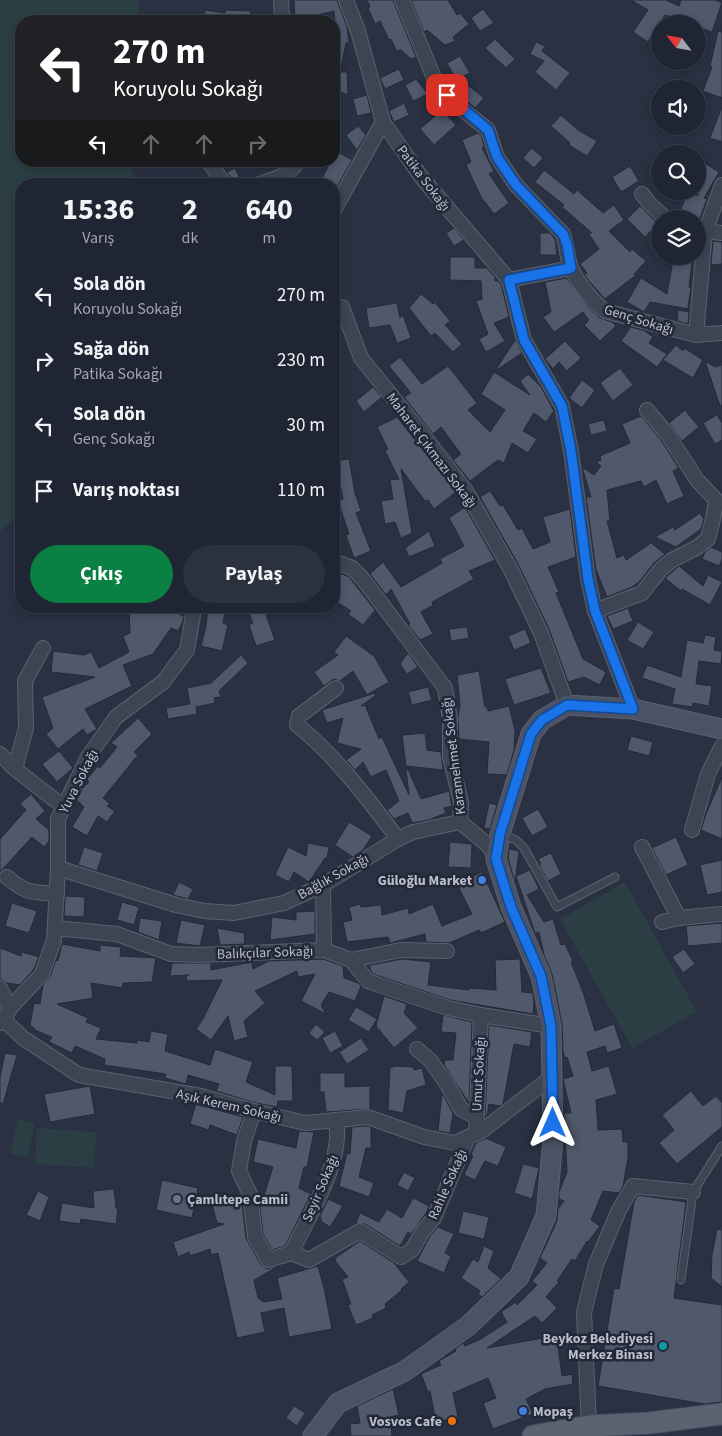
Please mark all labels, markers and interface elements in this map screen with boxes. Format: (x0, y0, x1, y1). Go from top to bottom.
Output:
north arrow (651, 15, 706, 70)
map controls (651, 15, 706, 265)
text: 270 m (113, 27, 205, 77)
icon: left (30, 35, 95, 100)
text: Koruyolu Sokağı (113, 73, 263, 105)
pin (426, 74, 468, 116)
button: sound (651, 80, 706, 135)
icon: arrive (433, 81, 461, 109)
icon: left (84, 130, 112, 158)
icon: ahead (137, 130, 165, 158)
icon: ahead (190, 130, 218, 158)
icon: right (243, 130, 271, 158)
street label: Patika Sokağı (392, 141, 455, 216)
button: search (651, 145, 706, 200)
text: 15:36 (62, 188, 134, 231)
text: 2 (182, 188, 198, 231)
text: 640 (245, 188, 293, 231)
button: layers (651, 210, 706, 265)
text: Varış (82, 227, 114, 249)
text: dk (182, 227, 198, 249)
text: m (263, 227, 276, 249)
text: Sola dön (73, 271, 146, 298)
icon: left (30, 282, 58, 310)
text: 270 m (277, 282, 325, 309)
text: Koruyolu Sokağı (73, 298, 182, 320)
street label: Genç Sokağı (601, 300, 676, 340)
text: Sağa dön (73, 336, 149, 363)
icon: right (30, 347, 58, 375)
text: 230 m (277, 347, 325, 374)
text: Patika Sokağı (73, 363, 163, 385)
street label: Maharet Çıkmazı Sokağı (381, 389, 481, 512)
text: Sola dön (73, 401, 146, 428)
icon: left (30, 412, 58, 440)
text: 30 m (287, 412, 325, 439)
text: Genç Sokağı (73, 428, 155, 450)
icon: arrive (30, 477, 58, 505)
text: Varış noktası (73, 477, 180, 504)
text: 110 m (277, 477, 325, 504)
button: Çıkış (30, 545, 173, 603)
button: Paylaş (183, 545, 325, 603)
street label: Karamehmet Sokağı (437, 696, 471, 816)
street label: Yuva Sokağı (54, 746, 104, 818)
street label: Bağlık Sokağı (294, 849, 373, 905)
place label: Güloğlu Market (378, 871, 473, 891)
marker: Güloğlu Market (476, 874, 488, 886)
street label: Balıkçılar Sokağı (216, 941, 314, 965)
street label: Umut Sokağı (467, 1036, 491, 1112)
street label: Aşık Kerem Sokağı (174, 1084, 283, 1128)
position arrow (526, 1096, 578, 1148)
street label: Rahle Sokağı (423, 1146, 472, 1223)
street label: Seyir Sokağı (298, 1152, 344, 1225)
place label: Çamlıtepe Camii (187, 1190, 288, 1210)
marker: Çamlıtepe Camii (171, 1193, 183, 1205)
place label: Beykoz Belediyesi Merkez Binası (543, 1329, 653, 1365)
marker: Beykoz Belediyesi Merkez Binası (657, 1340, 669, 1352)
place label: Mopaş (533, 1402, 573, 1422)
marker: Mopaş (517, 1405, 529, 1417)
place label: Vosvos Cafe (368, 1412, 442, 1432)
marker: Vosvos Cafe (446, 1415, 458, 1427)

